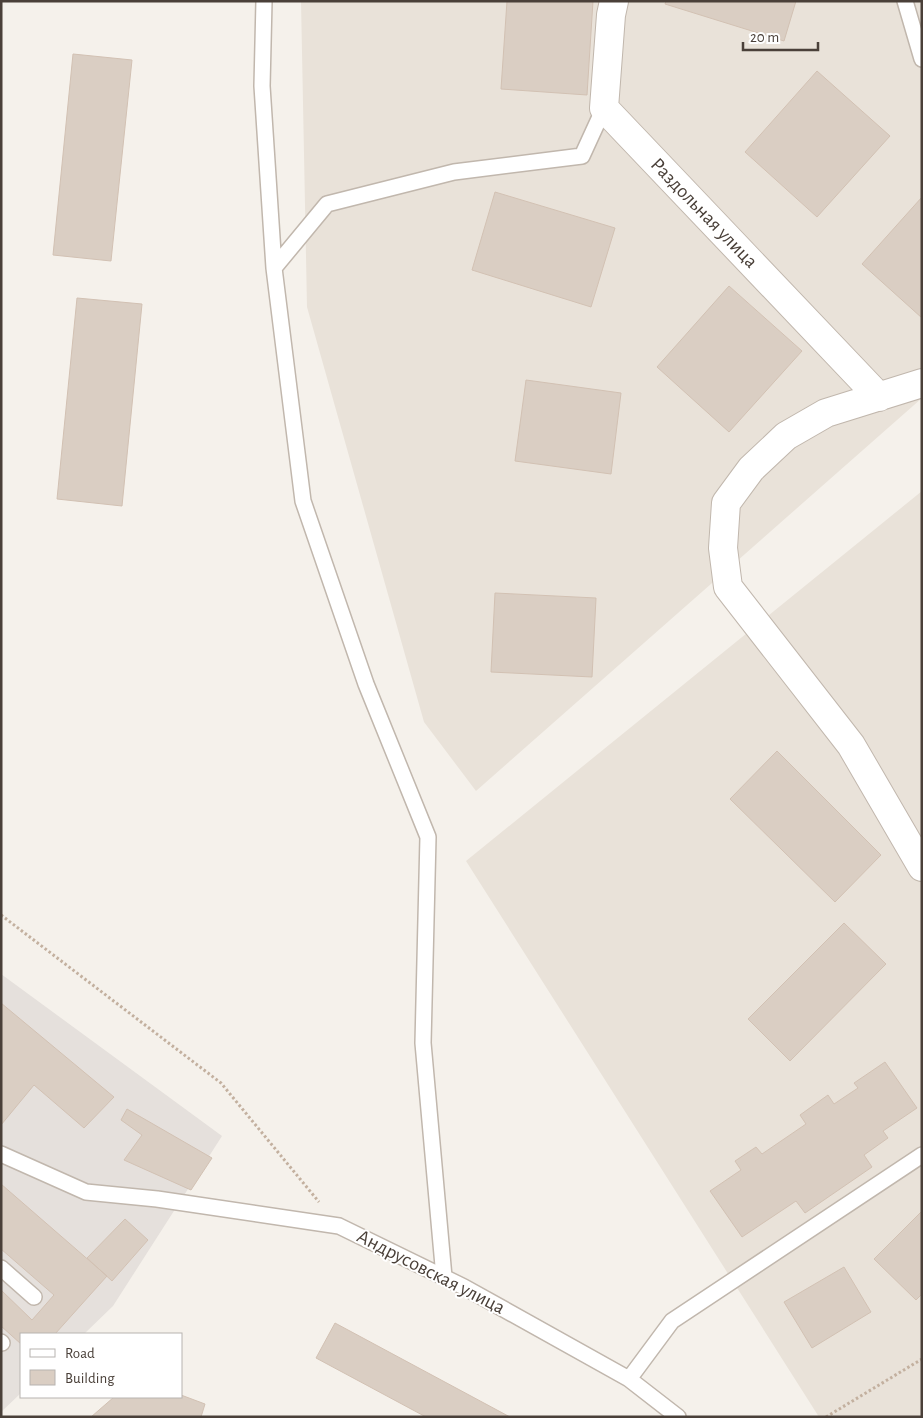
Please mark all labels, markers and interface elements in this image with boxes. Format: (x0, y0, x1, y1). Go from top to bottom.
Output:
scale bar (743, 20, 818, 52)
text: 20 m (750, 30, 779, 45)
street label: Раздольная улица (647, 154, 761, 272)
street label: Андрусовская улица (354, 1226, 508, 1318)
legend (20, 1333, 182, 1398)
text: Road (65, 1346, 95, 1361)
text: Building (65, 1371, 115, 1386)

